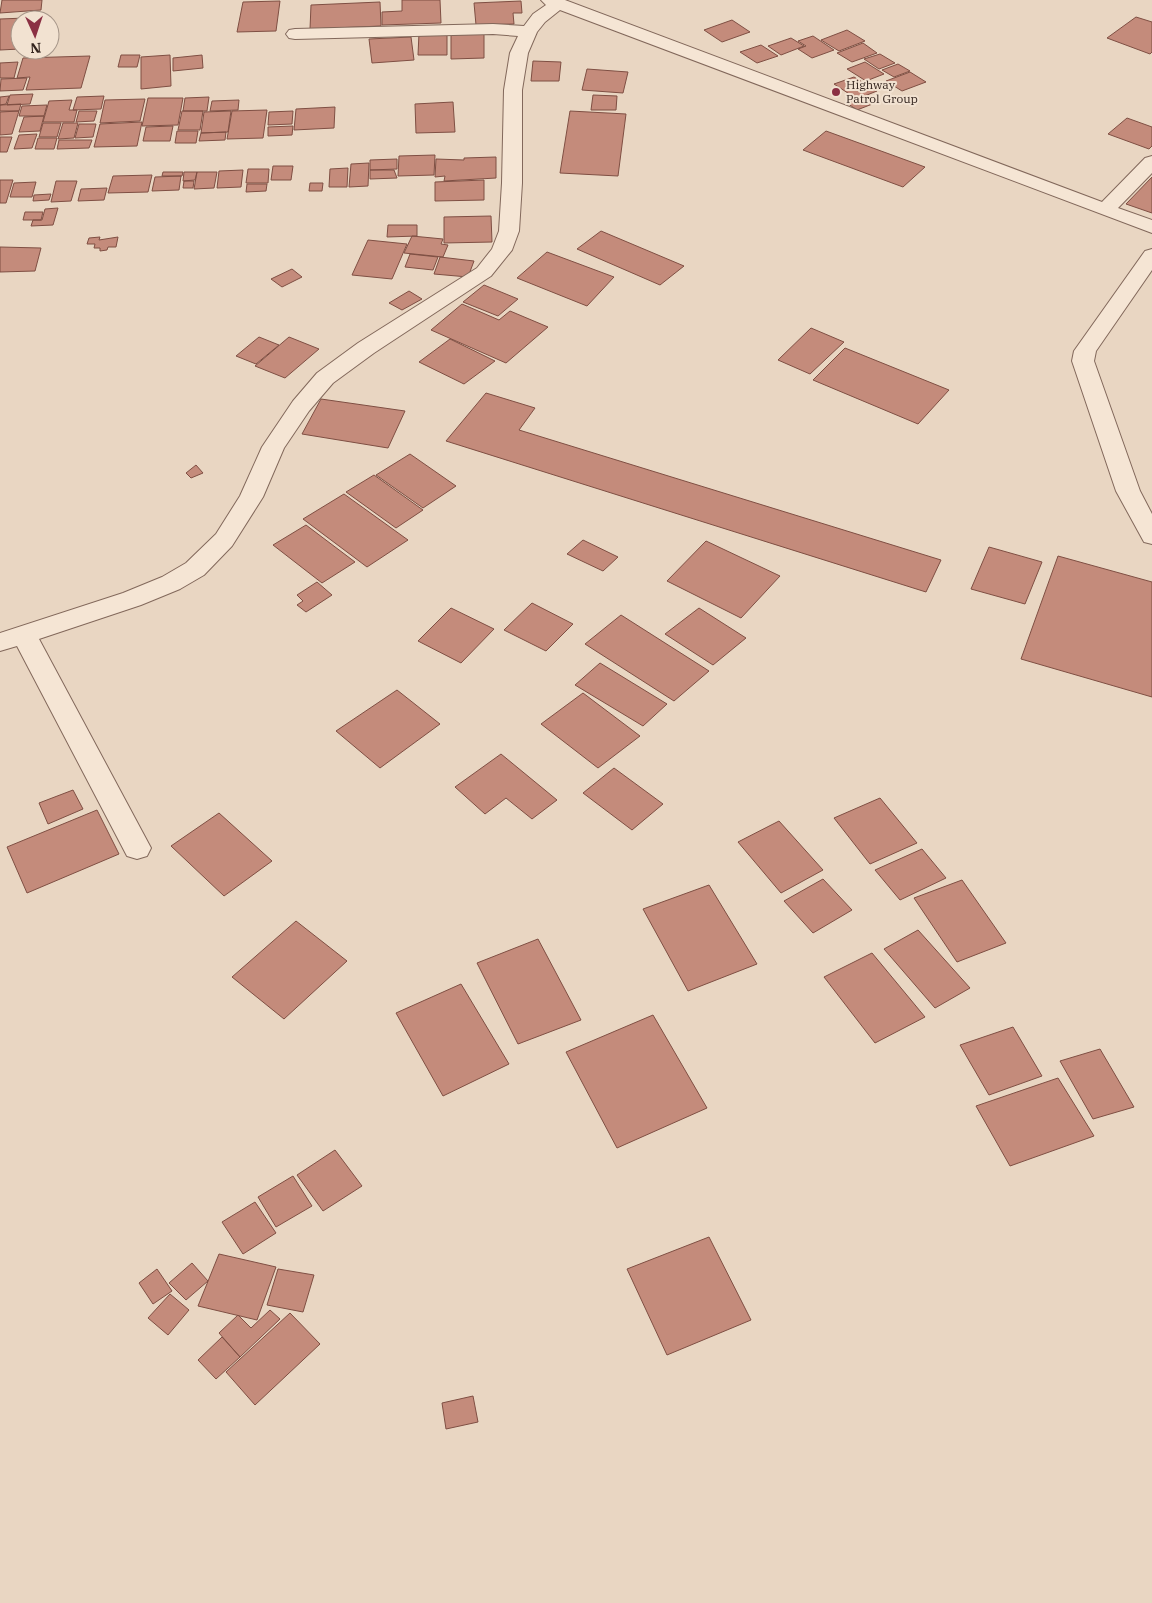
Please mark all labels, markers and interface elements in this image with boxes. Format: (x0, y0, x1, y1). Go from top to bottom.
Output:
north arrow (10, 10, 60, 60)
text: N (30, 39, 42, 57)
place label: Highway Patrol Group (846, 77, 918, 106)
marker: Highway Patrol Group (830, 86, 842, 98)

